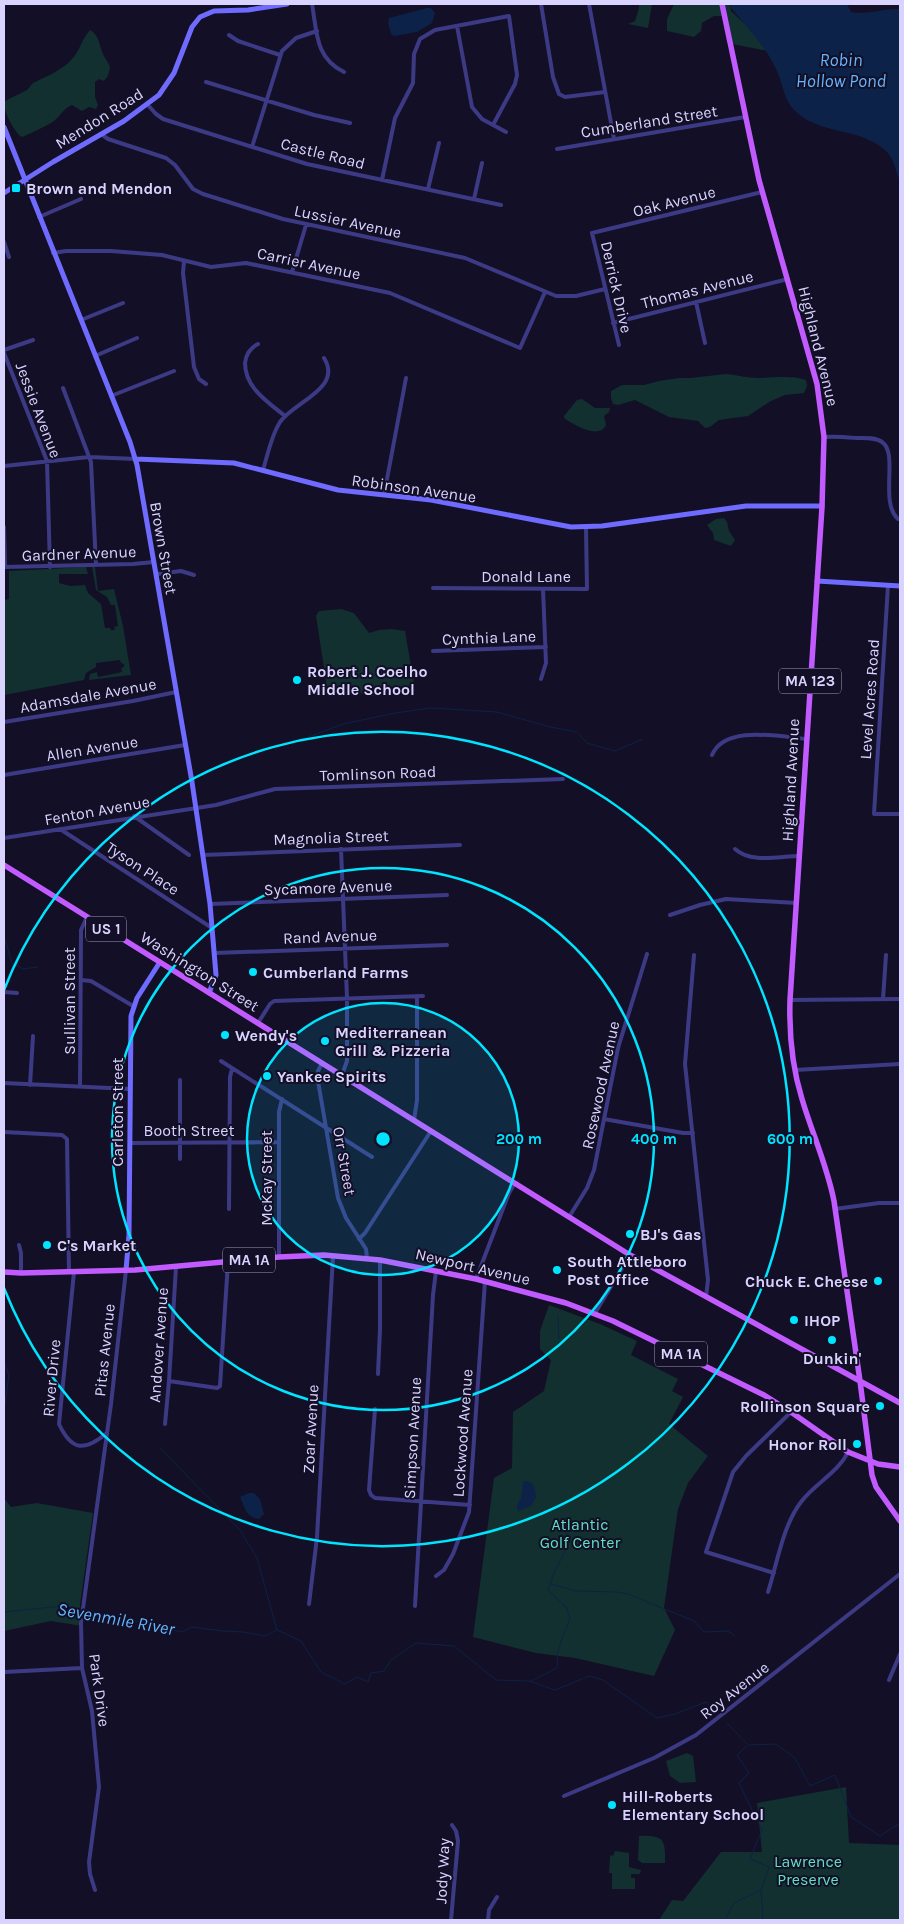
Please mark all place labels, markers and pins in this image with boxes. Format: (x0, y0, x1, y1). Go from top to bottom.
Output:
place label: Brown and Mendon (26, 179, 172, 198)
marker: Brown and Mendon (10, 182, 22, 194)
place label: Robert J. Coelho Middle School (307, 662, 427, 699)
marker: Robert J. Coelho Middle School (291, 674, 303, 686)
place label: Cumberland Farms (263, 963, 409, 982)
marker: Cumberland Farms (247, 966, 259, 978)
place label: Mediterranean Grill & Pizzeria (335, 1023, 450, 1060)
place label: Wendy's (235, 1026, 297, 1045)
marker: Wendy's (219, 1029, 231, 1041)
marker: Mediterranean Grill & Pizzeria (319, 1035, 331, 1047)
place label: Yankee Spirits (277, 1067, 387, 1086)
marker: Yankee Spirits (261, 1070, 273, 1082)
centre of rings (374, 1130, 392, 1148)
place label: BJ's Gas (640, 1225, 701, 1244)
marker: BJ's Gas (624, 1228, 636, 1240)
place label: C's Market (57, 1236, 136, 1255)
marker: C's Market (41, 1239, 53, 1251)
place label: South Attleboro Post Office (567, 1252, 687, 1289)
marker: South Attleboro Post Office (551, 1264, 563, 1276)
place label: Chuck E. Cheese (745, 1272, 868, 1291)
marker: Chuck E. Cheese (872, 1275, 884, 1287)
place label: IHOP (804, 1311, 840, 1330)
marker: IHOP (788, 1314, 800, 1326)
marker: Dunkin' (826, 1334, 838, 1346)
place label: Dunkin' (803, 1349, 861, 1368)
place label: Rollinson Square (740, 1397, 870, 1416)
marker: Rollinson Square (874, 1400, 886, 1412)
place label: Honor Roll (768, 1435, 847, 1454)
marker: Honor Roll (851, 1438, 863, 1450)
place label: Hill-Roberts Elementary School (622, 1787, 764, 1824)
marker: Hill-Roberts Elementary School (606, 1799, 618, 1811)

